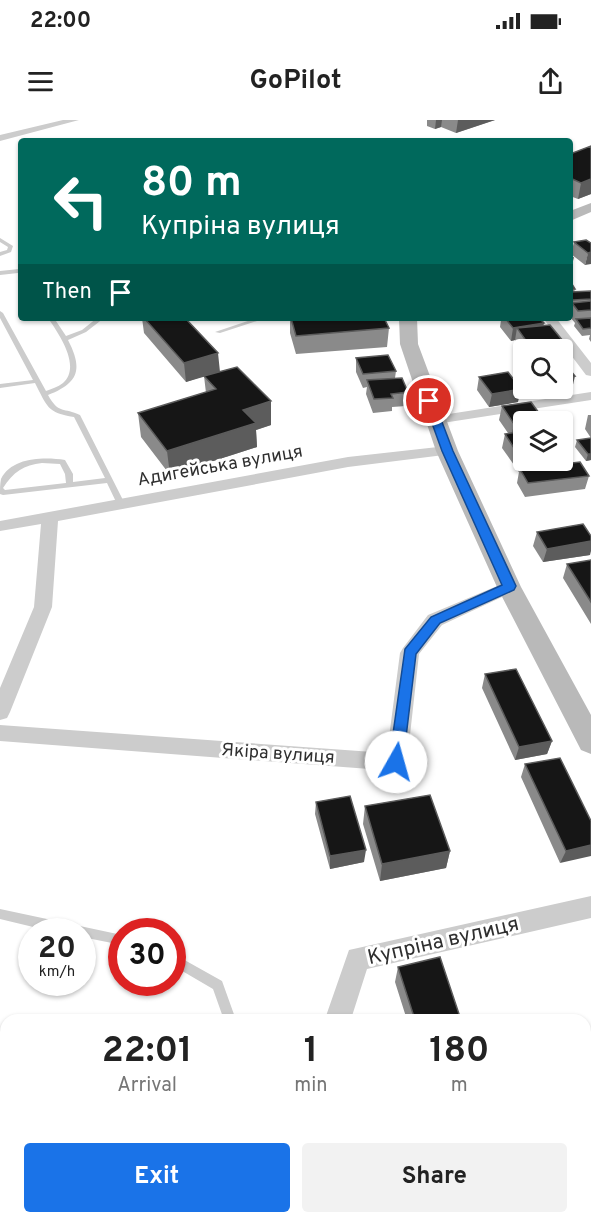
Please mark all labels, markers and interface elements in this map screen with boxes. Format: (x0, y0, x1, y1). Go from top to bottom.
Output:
text: 22:00 (30, 8, 91, 35)
text: GoPilot (249, 64, 342, 98)
icon: menu (24, 65, 57, 98)
icon: share (534, 65, 567, 98)
text: 80 m (141, 158, 242, 211)
icon: left (42, 162, 120, 240)
text: Купріна вулиця (141, 210, 340, 244)
icon: arrive (104, 276, 137, 309)
text: Then (42, 279, 92, 306)
map controls (513, 339, 573, 471)
button: search (513, 339, 573, 399)
pin (403, 375, 454, 426)
icon: arrive (412, 384, 445, 417)
button: layers (513, 411, 573, 471)
street label: Адигейська вулиця (136, 441, 305, 492)
position arrow (364, 730, 428, 794)
street label: Якіра вулиця (220, 739, 335, 770)
street label: Купріна вулиця (365, 911, 522, 972)
speed limit sign: 30 (108, 918, 186, 996)
text: 20 (38, 931, 76, 968)
text: km/h (39, 963, 75, 982)
text: 22:01 (102, 1029, 193, 1075)
text: 1 (304, 1029, 318, 1075)
text: 180 (429, 1029, 489, 1075)
text: Arrival (117, 1073, 177, 1099)
text: min (294, 1073, 327, 1099)
text: m (451, 1073, 468, 1099)
button: Exit (24, 1143, 290, 1212)
button: Share (302, 1143, 567, 1212)

